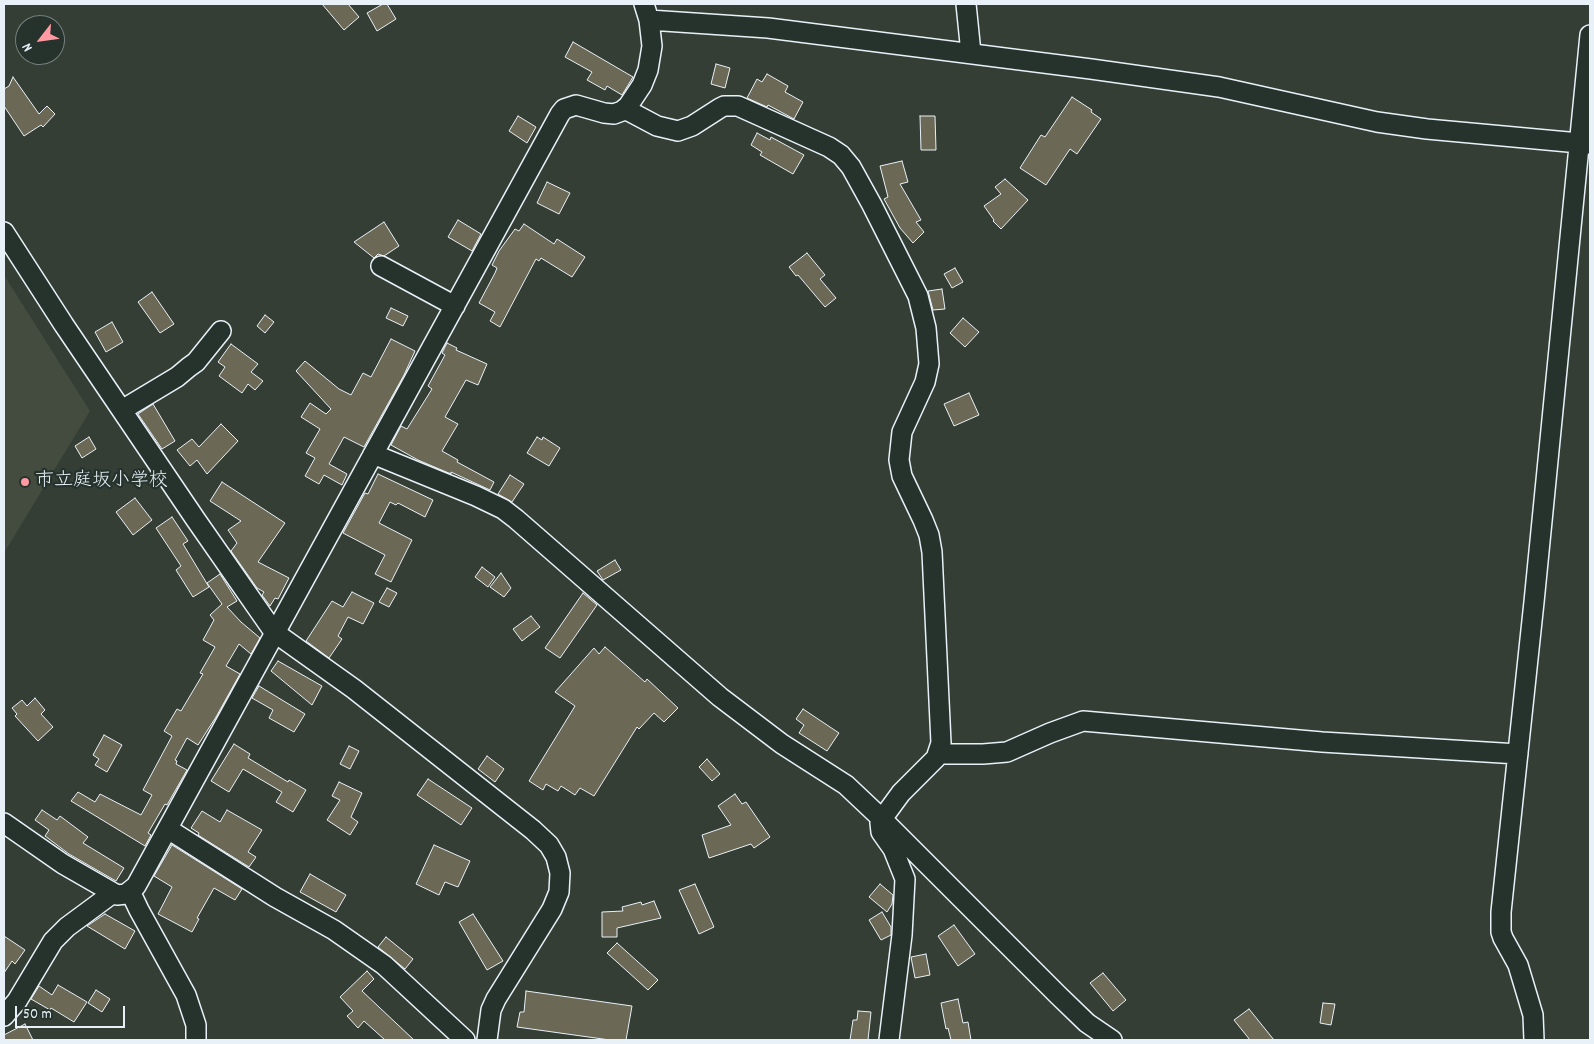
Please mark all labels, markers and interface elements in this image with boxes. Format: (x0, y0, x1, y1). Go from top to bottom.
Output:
north arrow (15, 15, 65, 65)
text: N (17, 39, 38, 55)
place label: 市立庭坂小学校 (35, 471, 168, 493)
marker: 市立庭坂小学校 (19, 476, 31, 488)
scale bar (18, 996, 128, 1028)
text: 50 m (23, 1004, 52, 1026)

